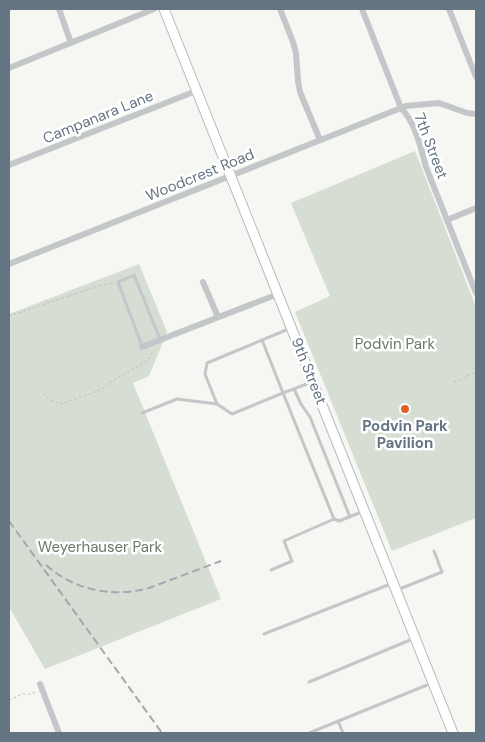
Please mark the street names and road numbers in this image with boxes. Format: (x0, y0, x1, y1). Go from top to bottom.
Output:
street label: Campanara Lane (40, 86, 156, 148)
street label: 7th Street (409, 110, 453, 182)
street label: Woodcrest Road (143, 144, 257, 206)
street label: 9th Street (287, 335, 332, 408)

